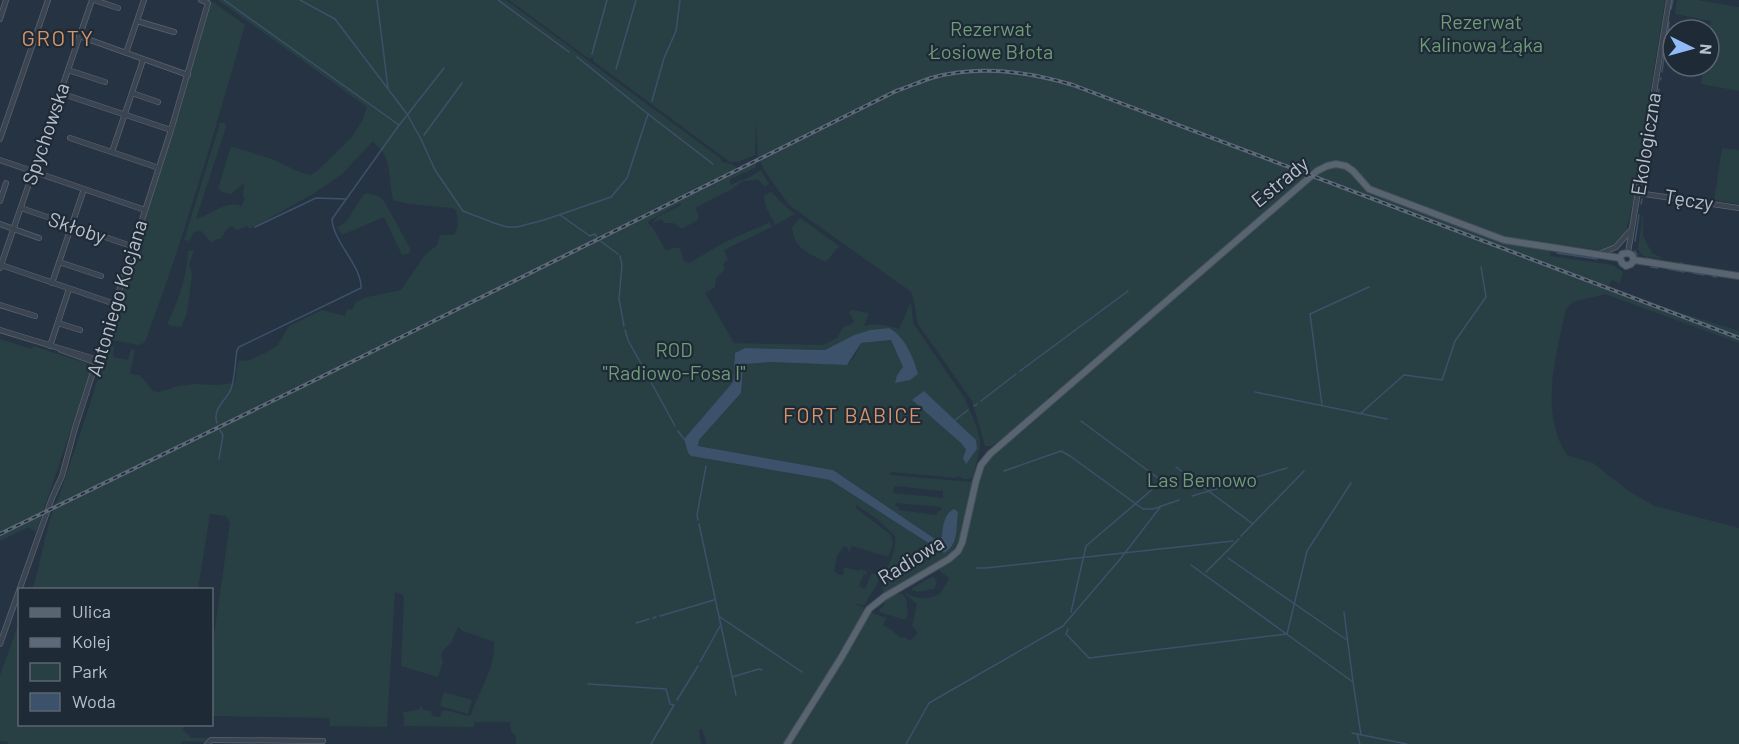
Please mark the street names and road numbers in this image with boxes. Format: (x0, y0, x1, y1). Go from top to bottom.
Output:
street label: Spychowska (16, 79, 74, 188)
street label: Ekologiczna (1625, 90, 1665, 197)
street label: Estrady (1246, 151, 1313, 212)
street label: Tęczy (1663, 183, 1715, 215)
street label: Skłoby (45, 206, 109, 248)
street label: Antoniego Kocjana (81, 217, 151, 379)
street label: Radiowa (873, 530, 948, 589)

